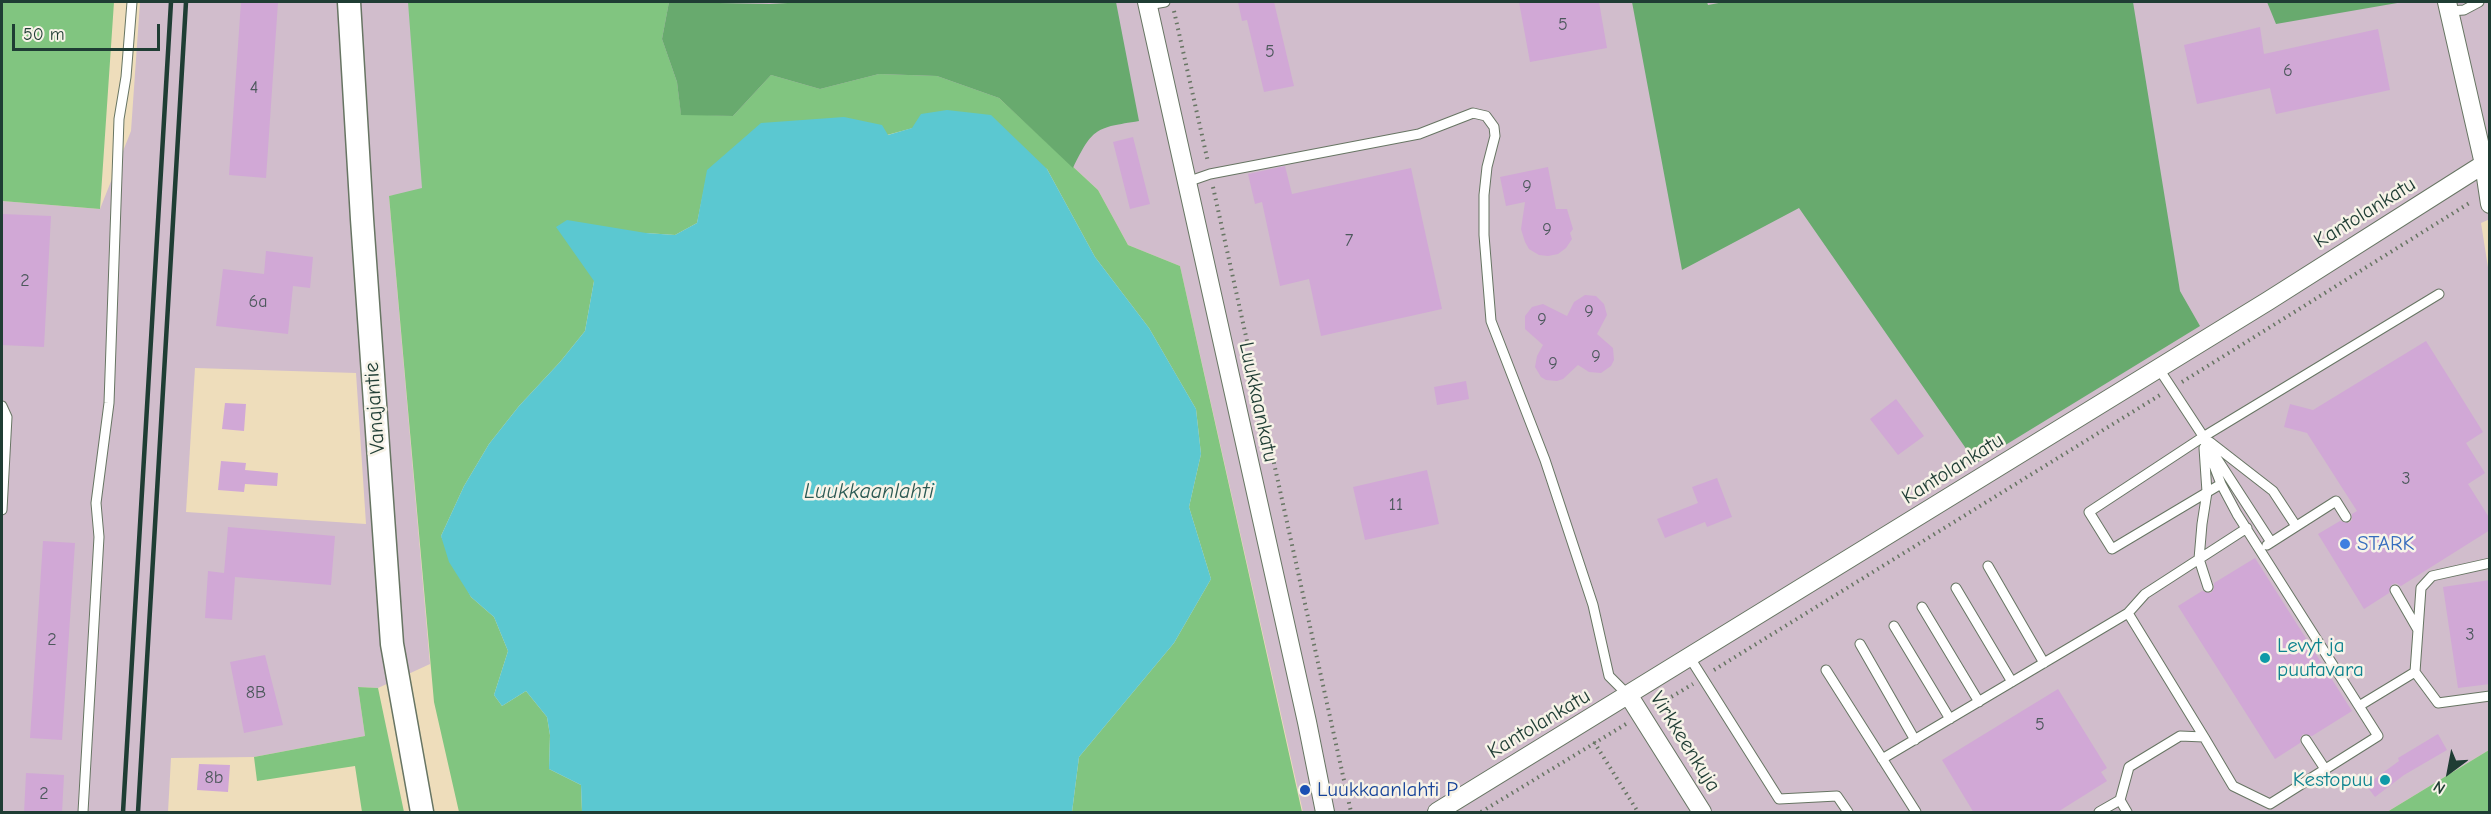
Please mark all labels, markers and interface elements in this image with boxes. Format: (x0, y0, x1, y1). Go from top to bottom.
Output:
scale bar (15, 12, 164, 50)
house number: 5 (1558, 14, 1568, 36)
text: 50 m (23, 24, 65, 45)
house number: 5 (1265, 41, 1275, 63)
house number: 6 (2283, 60, 2293, 82)
house number: 4 (250, 77, 258, 99)
street label: Kantolankatu (2310, 172, 2420, 254)
house number: 9 (1522, 176, 1532, 198)
house number: 9 (1542, 219, 1552, 241)
house number: 7 (1345, 230, 1353, 252)
house number: 2 (20, 270, 30, 292)
house number: 6a (248, 291, 268, 313)
house number: 9 (1584, 301, 1594, 323)
house number: 9 (1537, 309, 1547, 331)
street label: Luukkaankatu (1233, 340, 1283, 464)
house number: 9 (1591, 346, 1601, 368)
house number: 9 (1548, 353, 1558, 375)
street label: Vanajantie (359, 361, 391, 455)
street label: Kantolankatu (1898, 428, 2008, 510)
house number: 3 (2401, 468, 2411, 490)
water label: Luukkaanlahti (804, 479, 934, 505)
house number: 11 (1389, 494, 1403, 516)
place label: STARK (2357, 531, 2414, 557)
marker: STARK (2338, 537, 2352, 551)
house number: 3 (2465, 624, 2475, 646)
house number: 2 (47, 629, 57, 651)
place label: Levyt ja puutavara (2277, 633, 2364, 683)
marker: Levyt ja puutavara (2258, 651, 2272, 665)
house number: 8B (246, 682, 266, 704)
street label: Kantolankatu (1483, 684, 1595, 764)
street label: Virkkeenkuja (1644, 687, 1726, 797)
house number: 5 (2035, 714, 2045, 736)
north arrow (2419, 742, 2479, 802)
house number: 8b (205, 767, 223, 789)
place label: Kestopuu (2293, 767, 2373, 793)
marker: Kestopuu (2378, 773, 2392, 787)
place label: Luukkaanlahti P (1317, 777, 1458, 803)
text: N (2430, 777, 2449, 798)
house number: 2 (39, 783, 49, 805)
marker: Luukkaanlahti P (1298, 783, 1312, 797)

